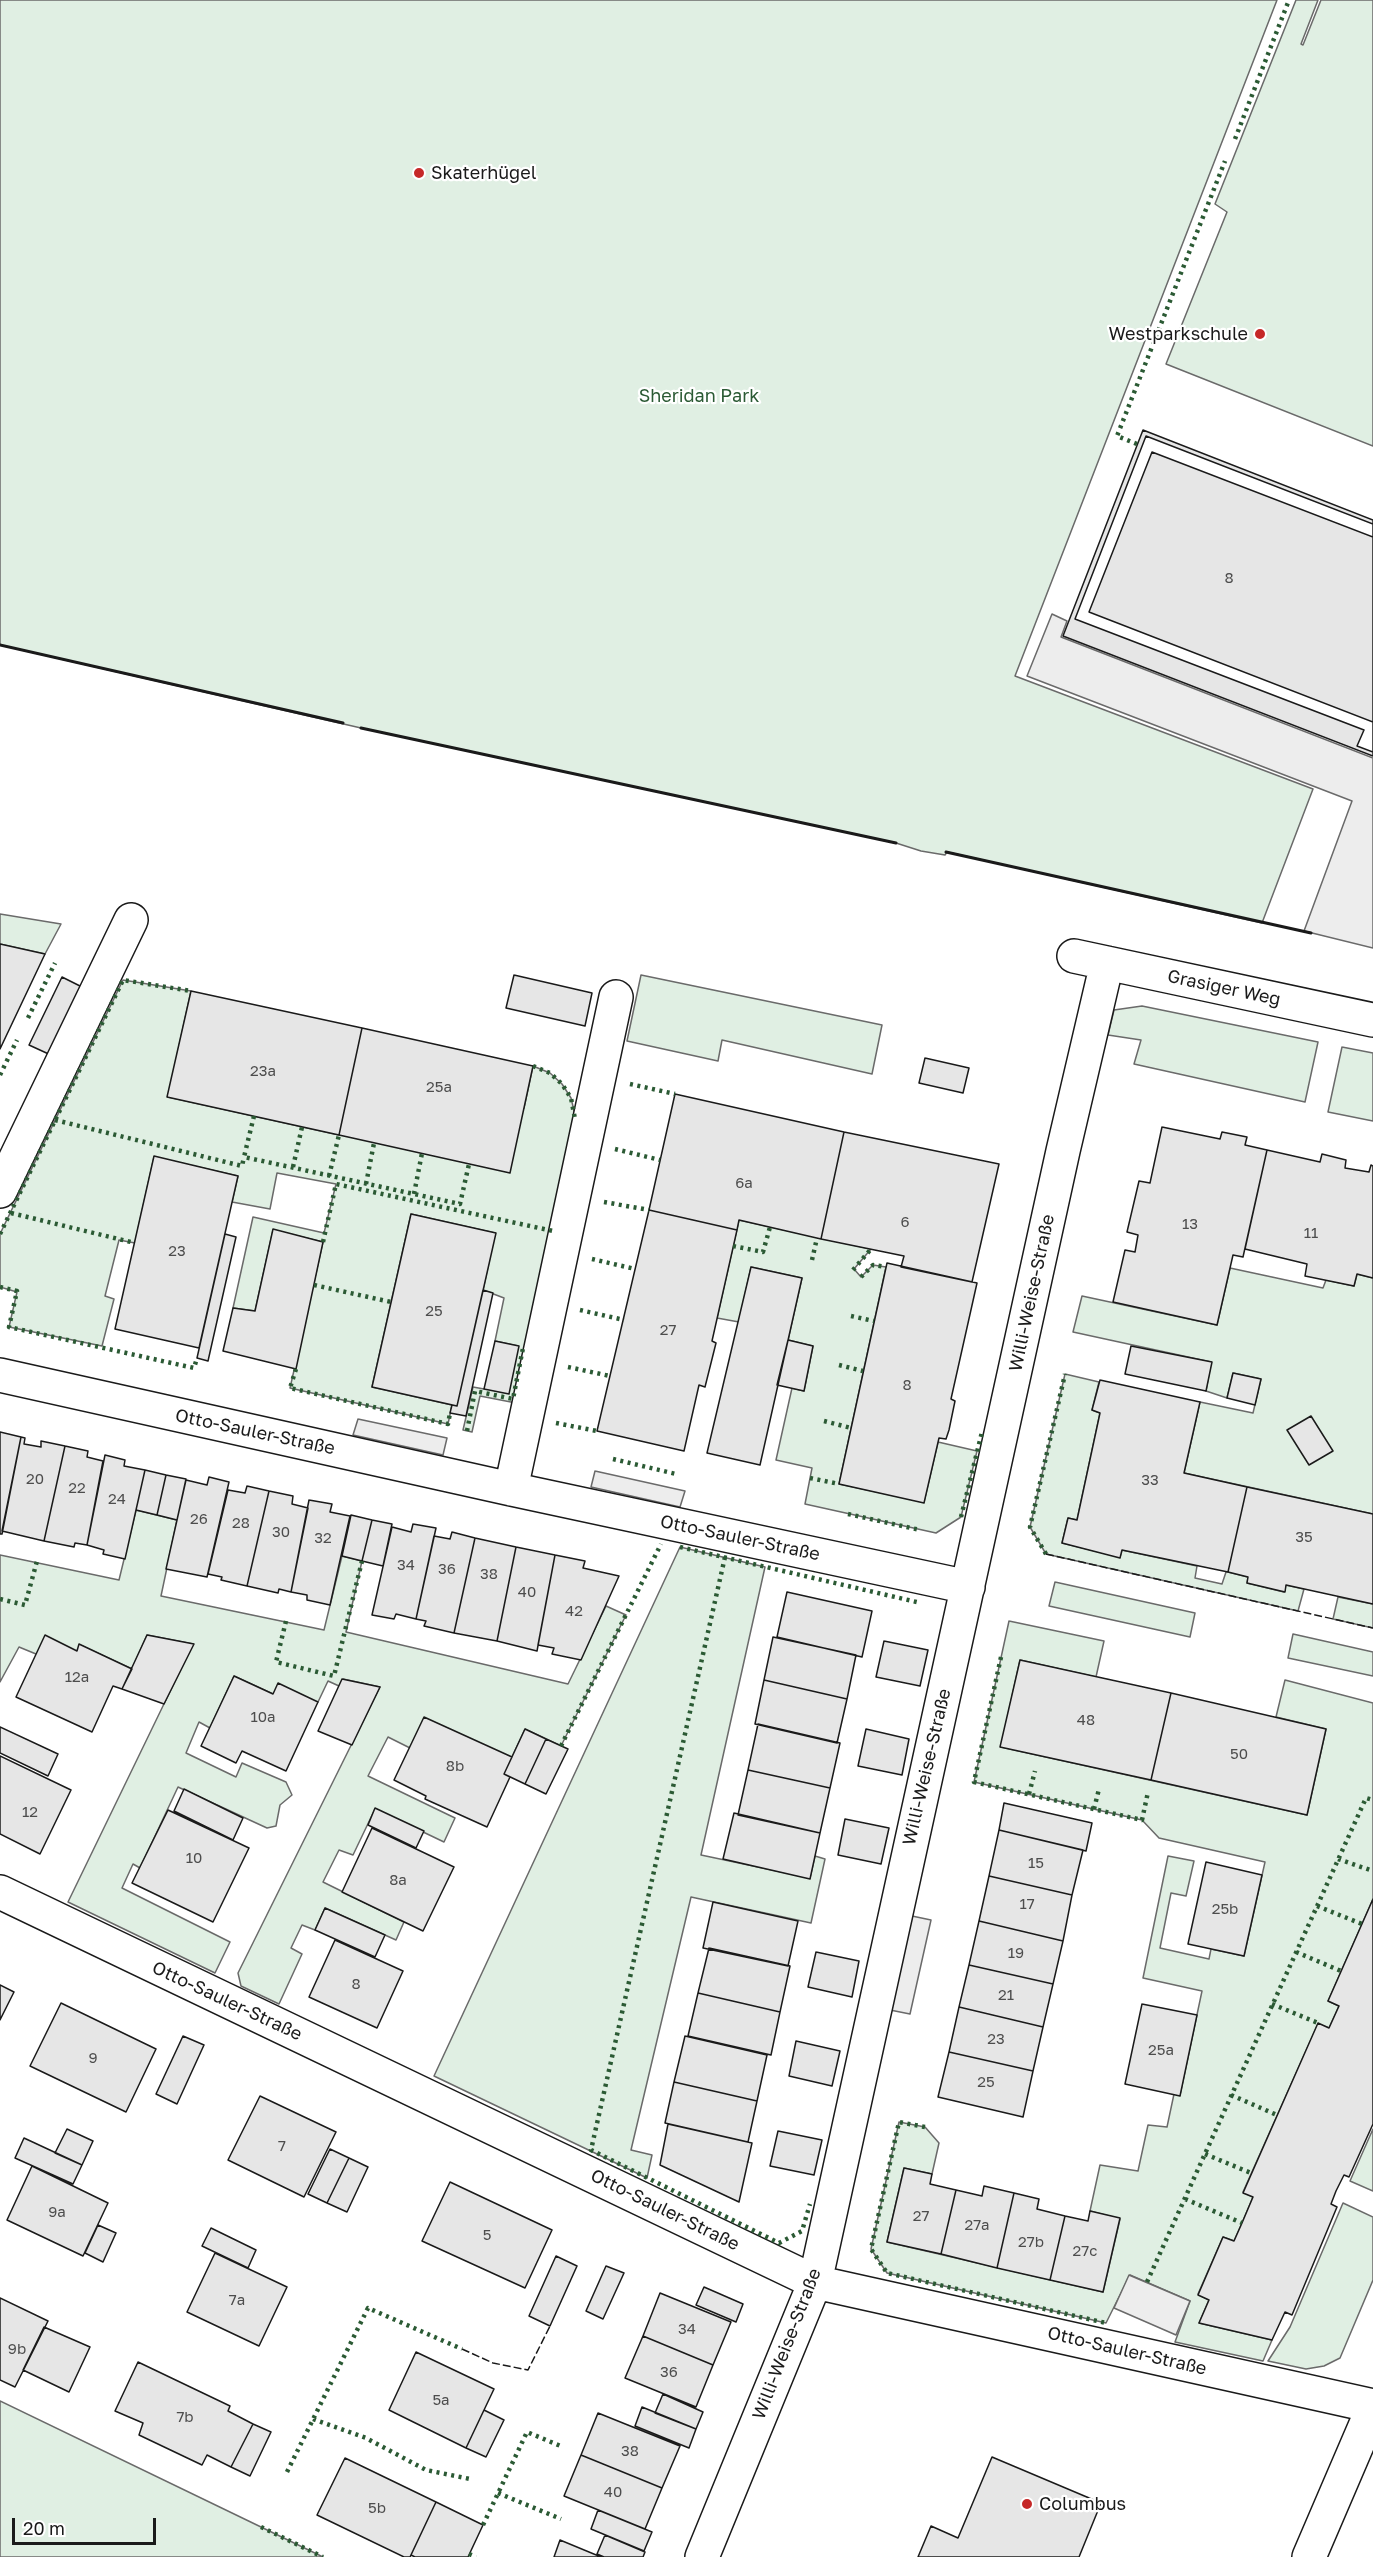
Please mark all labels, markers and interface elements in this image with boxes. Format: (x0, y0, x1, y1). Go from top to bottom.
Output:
place label: Skaterhügel (431, 162, 536, 184)
marker: Skaterhügel (412, 166, 426, 180)
place label: Westparkschule (1109, 323, 1248, 345)
marker: Westparkschule (1253, 327, 1267, 341)
park label: Sheridan Park (639, 385, 759, 407)
house number: 8 (1224, 569, 1234, 587)
street label: Grasiger Weg (1165, 965, 1283, 1011)
house number: 23a (250, 1062, 276, 1080)
house number: 25a (426, 1078, 452, 1096)
house number: 6a (735, 1174, 753, 1192)
street label: Willi-Weise-Straße (1005, 1212, 1059, 1374)
house number: 6 (900, 1213, 910, 1231)
house number: 13 (1182, 1215, 1198, 1233)
house number: 11 (1304, 1224, 1318, 1242)
house number: 23 (168, 1242, 186, 1260)
house number: 25 (425, 1302, 443, 1320)
house number: 27 (660, 1321, 676, 1339)
house number: 8 (902, 1376, 912, 1394)
street label: Otto-Sauler-Straße (173, 1405, 337, 1459)
house number: 20 (26, 1470, 44, 1488)
house number: 33 (1141, 1471, 1159, 1489)
house number: 22 (68, 1479, 86, 1497)
house number: 24 (108, 1490, 126, 1508)
house number: 26 (190, 1510, 208, 1528)
street label: Otto-Sauler-Straße (658, 1511, 822, 1565)
house number: 28 (232, 1514, 250, 1532)
house number: 30 (272, 1523, 290, 1541)
house number: 35 (1295, 1528, 1313, 1546)
house number: 32 (314, 1529, 332, 1547)
house number: 34 (397, 1556, 415, 1574)
house number: 36 (438, 1560, 456, 1578)
house number: 38 (480, 1565, 498, 1583)
house number: 40 (518, 1583, 536, 1601)
house number: 42 (565, 1602, 583, 1620)
house number: 12a (65, 1668, 89, 1686)
street label: Willi-Weise-Straße (898, 1687, 956, 1847)
house number: 10a (250, 1708, 276, 1726)
house number: 48 (1077, 1711, 1095, 1729)
house number: 50 (1230, 1745, 1248, 1763)
house number: 8b (446, 1757, 464, 1775)
house number: 12 (22, 1803, 38, 1821)
house number: 10 (186, 1849, 202, 1867)
house number: 15 (1028, 1854, 1044, 1872)
house number: 8a (389, 1871, 407, 1889)
house number: 17 (1019, 1895, 1035, 1913)
house number: 25b (1212, 1900, 1238, 1918)
house number: 19 (1008, 1944, 1024, 1962)
street label: Otto-Sauler-Straße (149, 1957, 305, 2045)
house number: 8 (351, 1975, 361, 1993)
house number: 21 (998, 1986, 1014, 2004)
house number: 23 (987, 2030, 1005, 2048)
house number: 25a (1148, 2041, 1174, 2059)
house number: 9 (88, 2049, 98, 2067)
house number: 25 (977, 2073, 995, 2091)
house number: 7 (278, 2137, 286, 2155)
street label: Otto-Sauler-Straße (587, 2165, 743, 2255)
house number: 9a (48, 2203, 66, 2221)
house number: 27 (913, 2207, 929, 2225)
house number: 27a (964, 2216, 990, 2234)
house number: 5 (483, 2226, 491, 2244)
house number: 27b (1018, 2233, 1044, 2251)
house number: 27c (1073, 2242, 1097, 2260)
street label: Willi-Weise-Straße (748, 2265, 826, 2423)
house number: 7a (229, 2291, 245, 2309)
house number: 34 (678, 2320, 696, 2338)
street label: Otto-Sauler-Straße (1045, 2322, 1209, 2380)
house number: 9b (8, 2340, 26, 2358)
house number: 36 (660, 2363, 678, 2381)
house number: 5a (432, 2391, 450, 2409)
house number: 7b (176, 2408, 194, 2426)
house number: 38 (621, 2442, 639, 2460)
house number: 40 (604, 2483, 622, 2501)
place label: Columbus (1039, 2493, 1126, 2515)
marker: Columbus (1020, 2497, 1034, 2511)
house number: 5b (368, 2499, 386, 2517)
scale bar (15, 2506, 159, 2544)
text: 20 m (23, 2517, 65, 2539)

